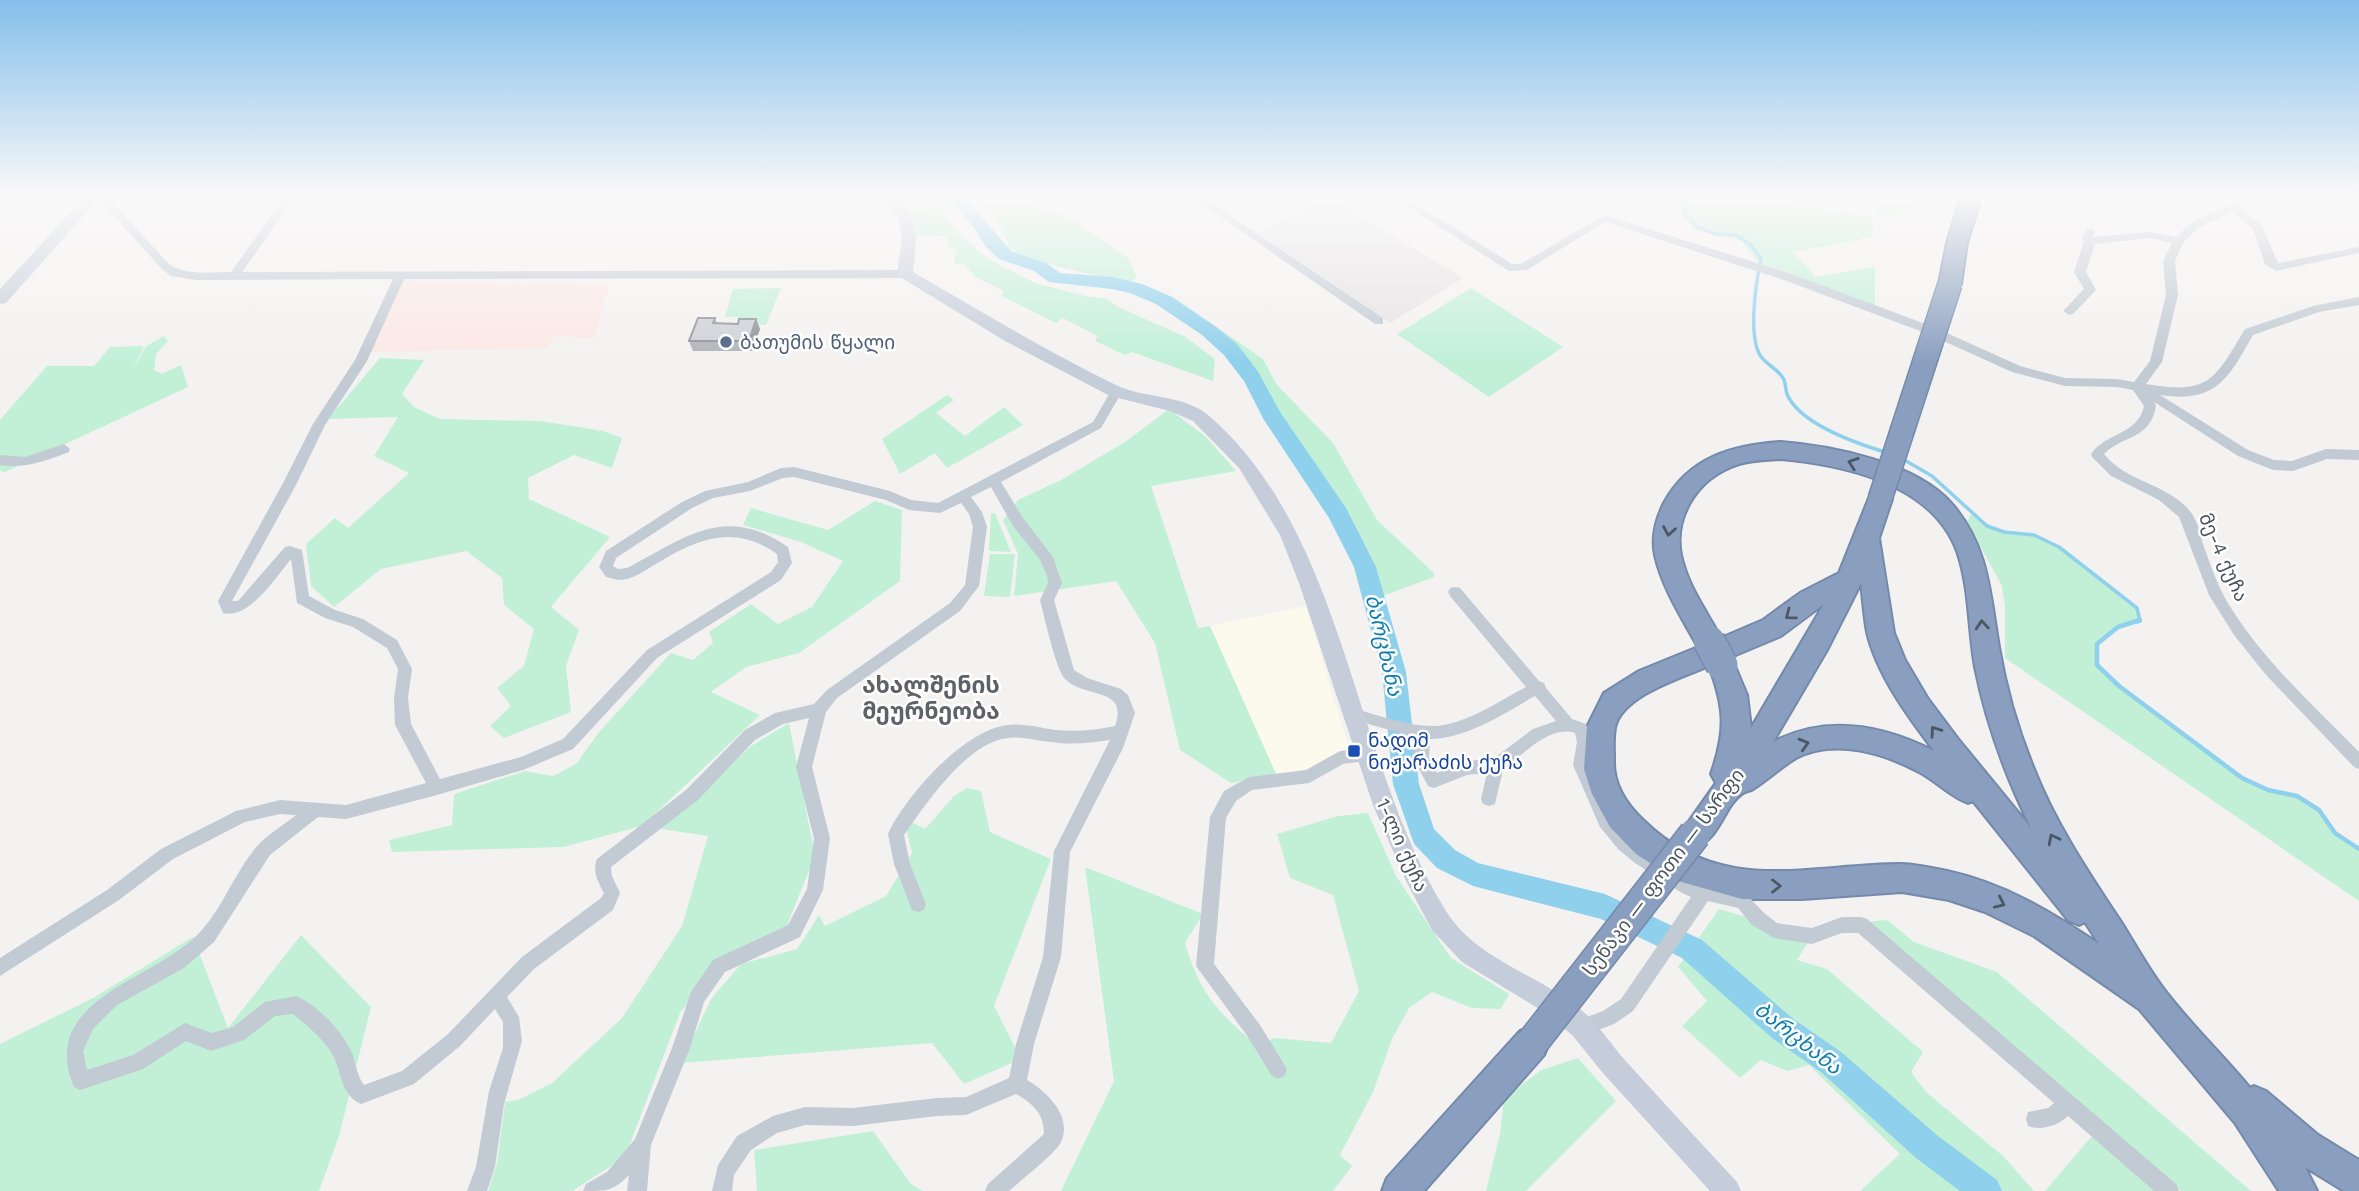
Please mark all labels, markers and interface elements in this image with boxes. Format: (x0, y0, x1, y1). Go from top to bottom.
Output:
place label: ბათუმის წყალი (740, 331, 895, 355)
marker: ბათუმის წყალი (718, 334, 734, 350)
one-way arrow (1848, 457, 1860, 471)
street label: მე-4 ქუჩა (2194, 509, 2253, 605)
one-way arrow (1662, 525, 1677, 537)
water label: ბარცხანა (1360, 592, 1408, 699)
one-way arrow (1785, 607, 1798, 620)
one-way arrow (1975, 619, 1990, 630)
district label: ახალშენის მეურნეობა (862, 672, 1000, 725)
one-way arrow (1931, 726, 1943, 739)
place label: ნადიმ ნიჟარაძის ქუჩა (1368, 729, 1523, 774)
one-way arrow (1798, 738, 1810, 752)
marker: ნადიმ ნიჟარაძის ქუჩა (1346, 743, 1362, 759)
street label: სენაკი — ფოთი — სარფი (1578, 764, 1749, 981)
street label: 1-ლი ქუჩა (1371, 795, 1433, 896)
one-way arrow (2048, 834, 2062, 846)
one-way arrow (1772, 878, 1782, 894)
one-way arrow (1993, 895, 2005, 909)
water label: ბარცხანა (1749, 996, 1847, 1080)

